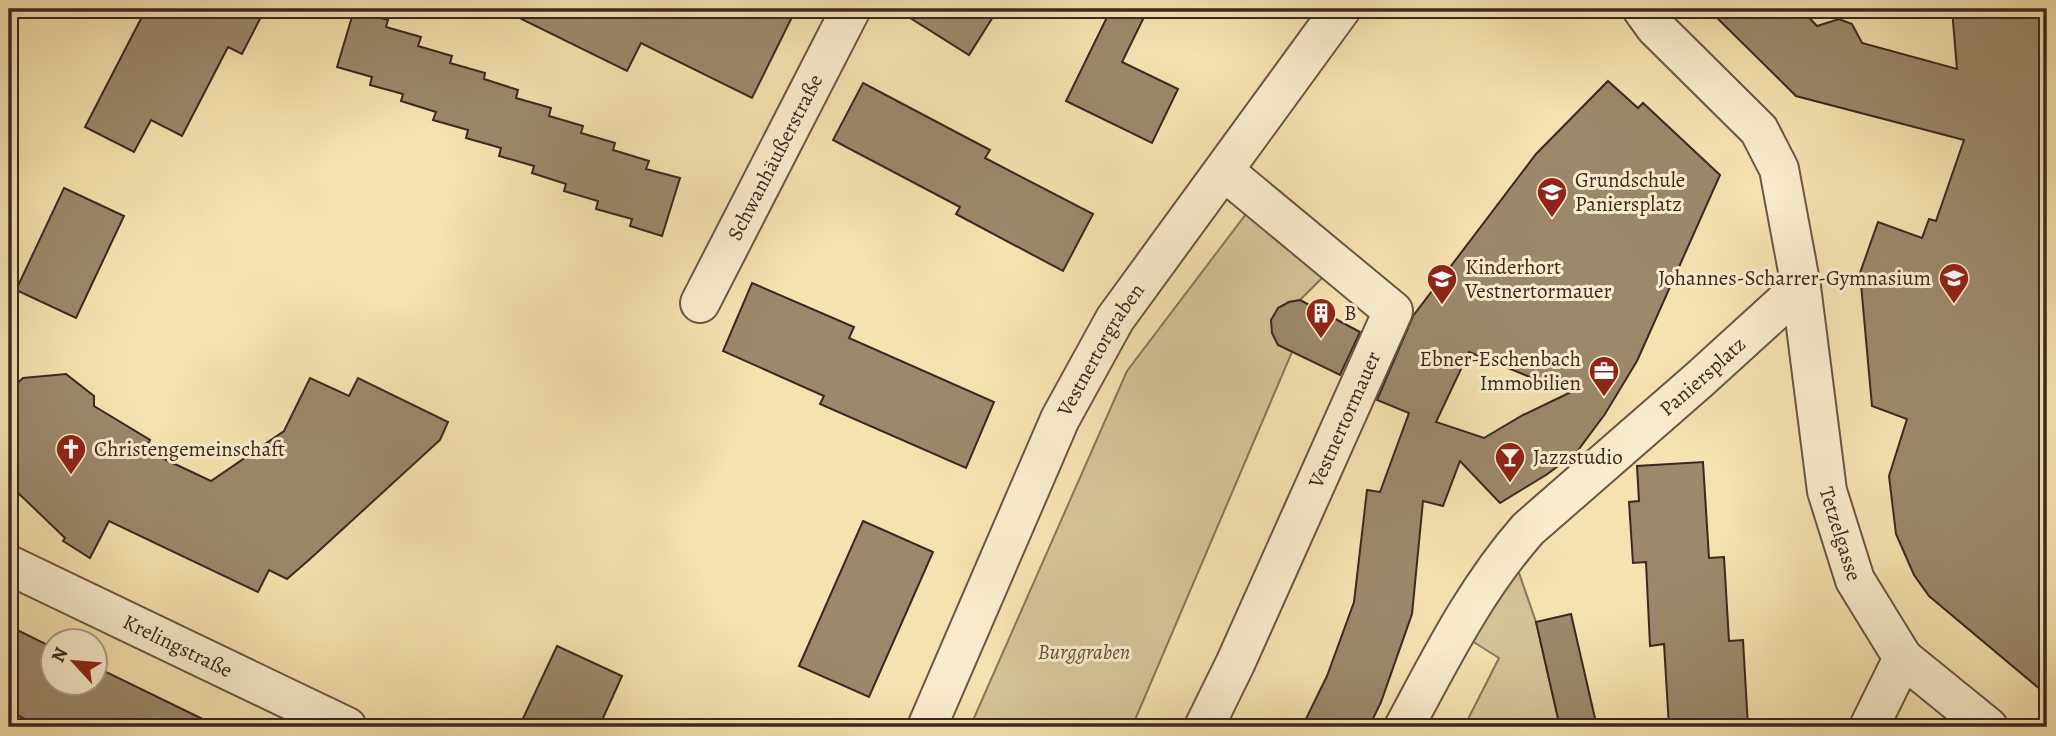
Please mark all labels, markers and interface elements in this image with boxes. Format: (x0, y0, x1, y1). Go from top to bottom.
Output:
street label: Schwanhäußerstraße (721, 69, 829, 245)
place label: Grundschule Paniersplatz (1575, 166, 1685, 218)
school or university icon: Grundschule Paniersplatz (1535, 175, 1569, 219)
place label: Kinderhort Vestnertormauer (1464, 253, 1611, 305)
school or university icon: Johannes-Scharrer-Gymnasium (1937, 261, 1971, 305)
school or university icon: Kinderhort Vestnertormauer (1425, 262, 1459, 306)
place label: Johannes-Scharrer-Gymnasium (1658, 264, 1931, 292)
street label: Vestnertorgraben (1050, 277, 1151, 422)
building icon: B (1304, 296, 1338, 340)
place label: B (1344, 299, 1357, 327)
street label: Paniersplatz (1653, 330, 1752, 422)
place label: Ebner-Eschenbach Immobilien (1420, 345, 1581, 397)
street label: Vestnertormauer (1301, 347, 1387, 493)
office icon: Ebner-Eschenbach Immobilien (1587, 354, 1621, 398)
church icon: Christengemeinschaft (54, 432, 88, 476)
place label: Christengemeinschaft (94, 435, 285, 463)
bar icon: Jazzstudio (1493, 440, 1527, 484)
place label: Jazzstudio (1533, 443, 1623, 471)
street label: Tetzelgasse (1813, 483, 1868, 584)
street label: Krelingstraße (118, 608, 237, 684)
north arrow (38, 628, 108, 698)
park label: Burggraben (1038, 638, 1130, 666)
text: N (45, 643, 74, 667)

